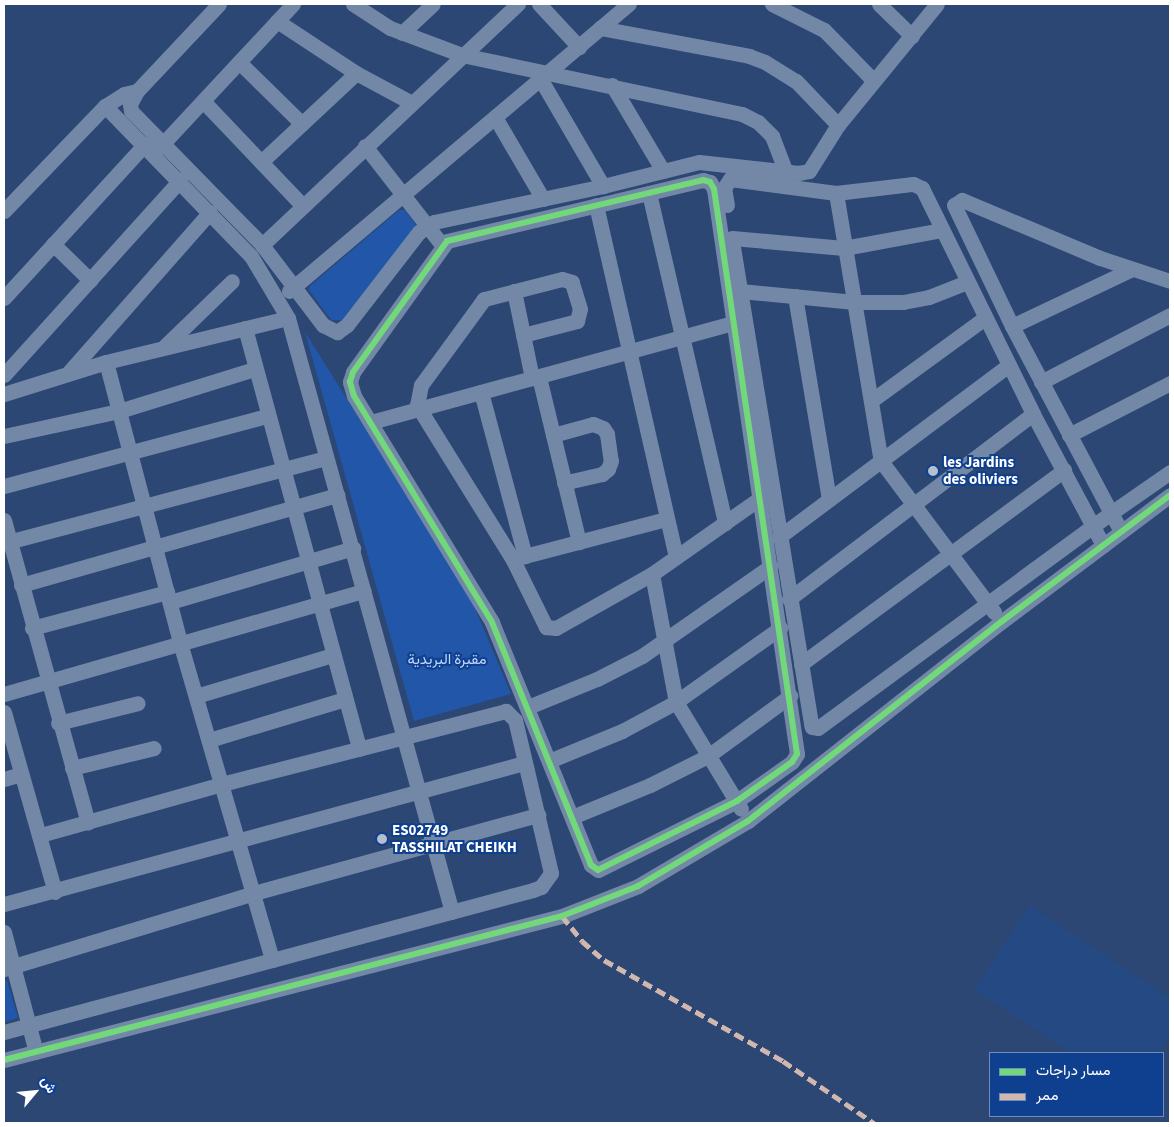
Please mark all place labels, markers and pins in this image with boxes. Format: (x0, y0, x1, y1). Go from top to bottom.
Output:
place label: les Jardins des oliviers (943, 453, 1018, 488)
marker: les Jardins des oliviers (927, 465, 939, 477)
place label: ES02749 TASSHILAT CHEIKH (392, 821, 517, 856)
marker: ES02749 TASSHILAT CHEIKH (376, 833, 388, 845)

